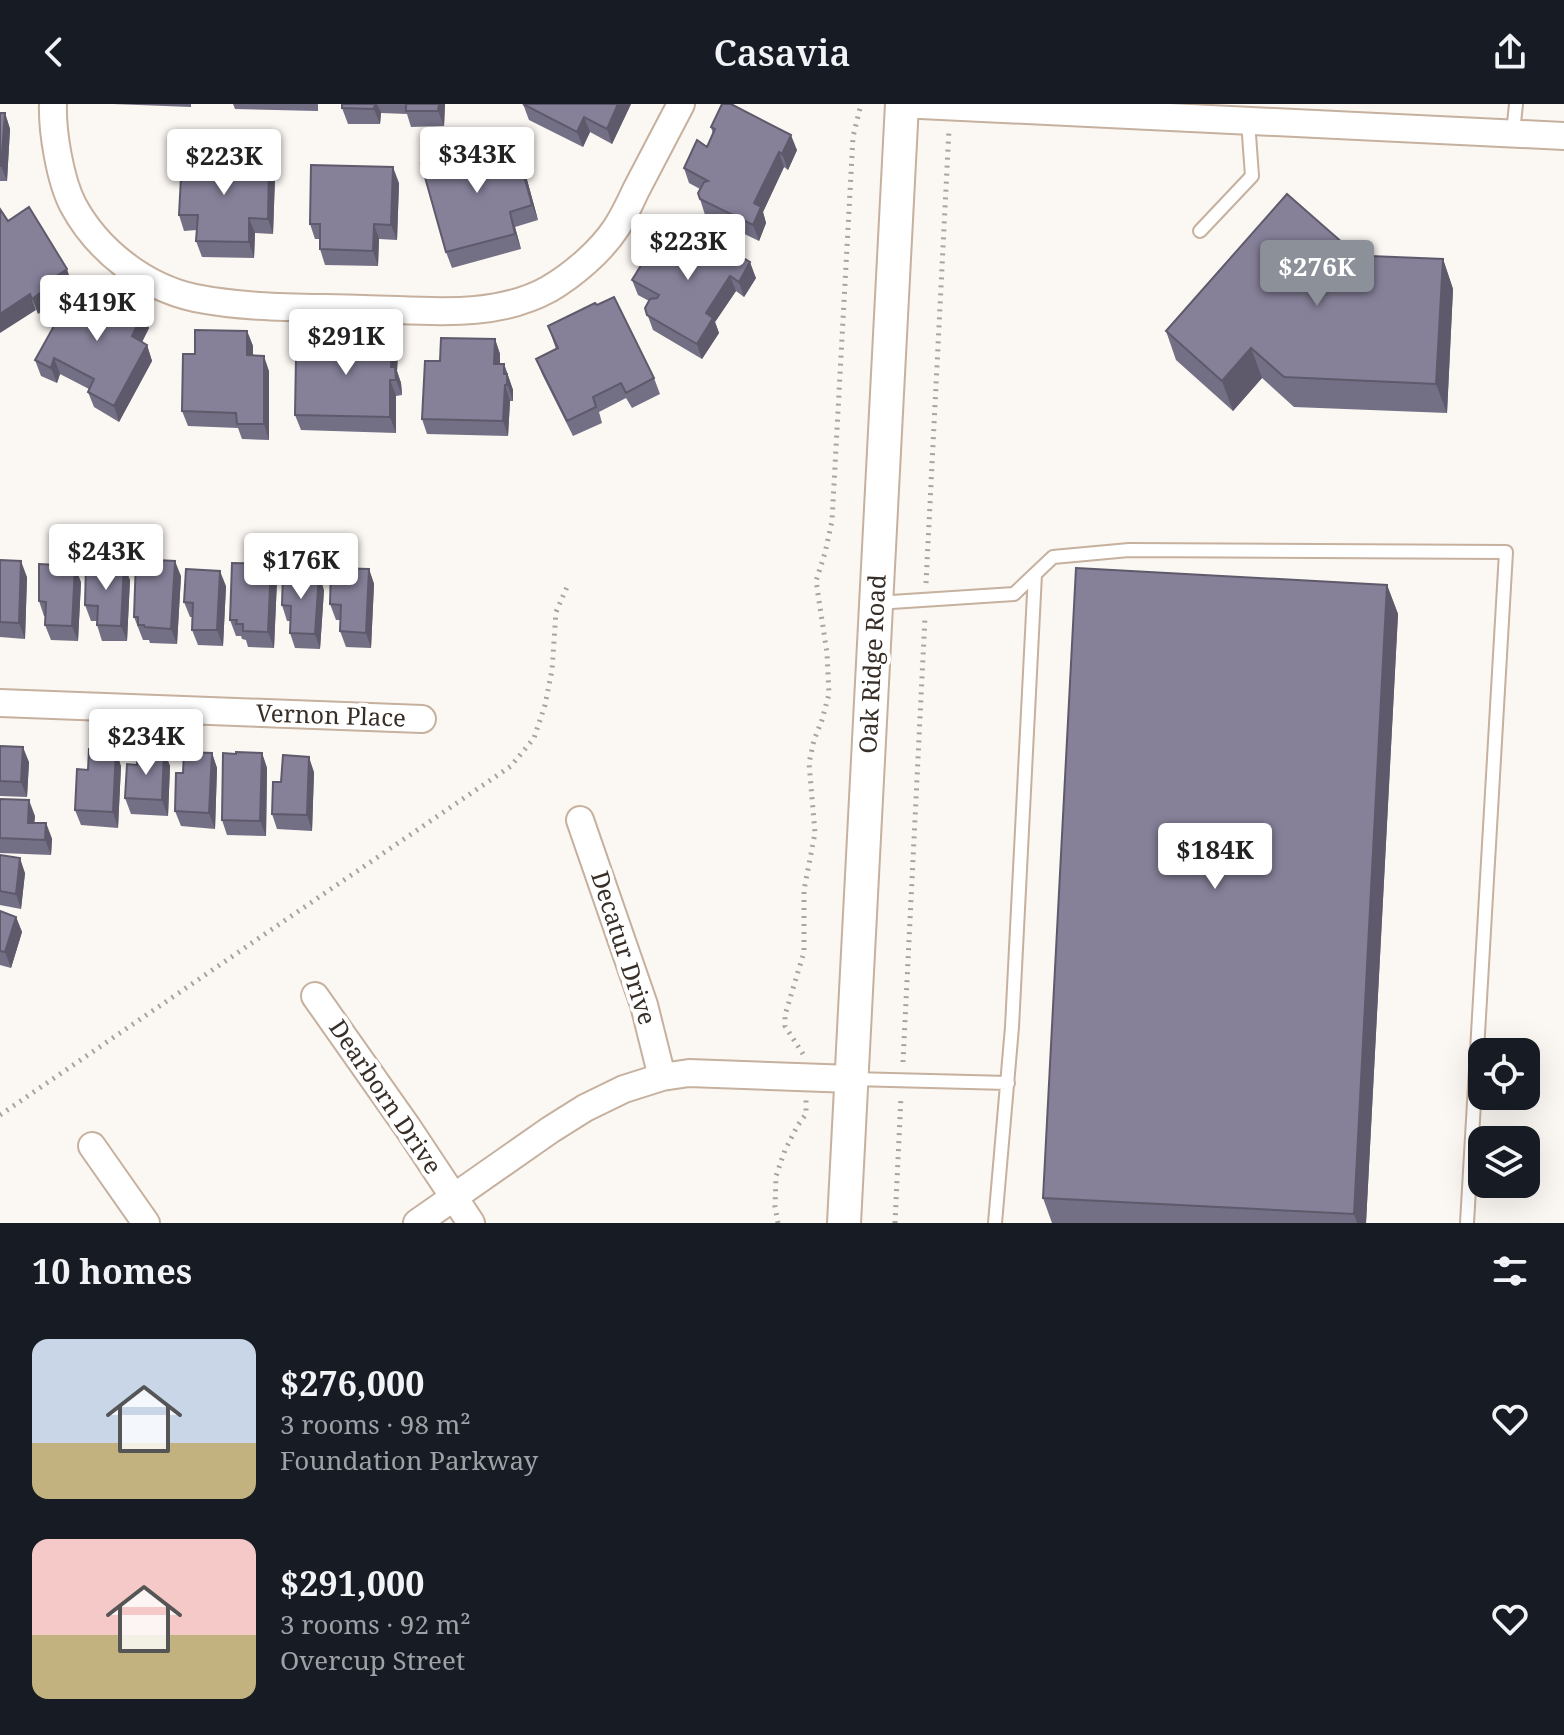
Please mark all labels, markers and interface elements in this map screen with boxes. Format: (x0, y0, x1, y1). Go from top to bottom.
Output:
text: Casavia (713, 28, 851, 77)
icon: back (32, 30, 76, 74)
icon: share (1488, 30, 1532, 74)
pin: $343K (421, 127, 533, 195)
pin: $223K (168, 129, 280, 197)
text: $343K (438, 135, 516, 171)
text: $223K (185, 137, 263, 173)
pin: $223K (632, 214, 744, 282)
text: $223K (649, 222, 727, 258)
pin: $276K (1261, 240, 1373, 308)
text: $276K (1278, 248, 1356, 284)
pin: $419K (41, 275, 153, 343)
text: $419K (58, 283, 136, 319)
pin: $291K (290, 309, 402, 377)
text: $291K (307, 317, 385, 353)
pin: $243K (50, 524, 162, 592)
text: $243K (67, 532, 145, 568)
pin: $176K (245, 533, 357, 601)
text: $176K (262, 541, 340, 577)
street label: Oak Ridge Road (850, 573, 893, 754)
street label: Vernon Place (255, 695, 407, 734)
pin: $234K (90, 709, 202, 777)
text: $234K (107, 717, 185, 753)
pin: $184K (1159, 823, 1271, 891)
text: $184K (1176, 831, 1254, 867)
street label: Decatur Drive (584, 866, 665, 1029)
street label: Dearborn Drive (322, 1012, 450, 1180)
map controls (1468, 1038, 1540, 1198)
button: locate (1468, 1038, 1540, 1110)
button: layers (1468, 1126, 1540, 1198)
text: 10 homes (32, 1248, 192, 1294)
icon: filters (1488, 1249, 1532, 1293)
text: $276,000 (280, 1360, 424, 1406)
icon: home (96, 1371, 192, 1467)
icon: heart (1488, 1397, 1532, 1441)
text: 3 rooms · 98 m² (280, 1406, 471, 1442)
text: Foundation Parkway (280, 1442, 538, 1478)
text: $291,000 (280, 1560, 424, 1606)
icon: home (96, 1571, 192, 1667)
icon: heart (1488, 1597, 1532, 1641)
text: 3 rooms · 92 m² (280, 1606, 471, 1642)
text: Overcup Street (280, 1642, 465, 1678)

